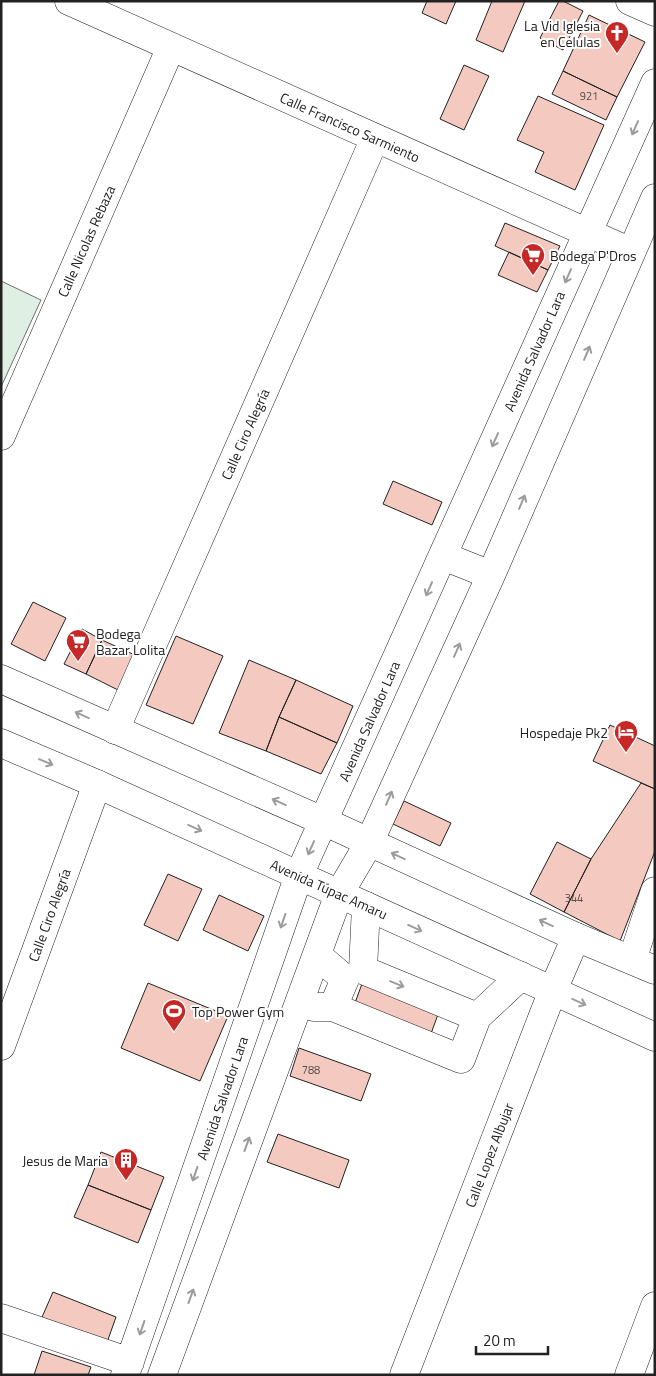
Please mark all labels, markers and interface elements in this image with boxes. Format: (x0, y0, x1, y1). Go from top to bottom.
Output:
place label: La Vid Iglesia en Celulas (524, 15, 600, 52)
church icon: La Vid Iglesia en Celulas (604, 20, 630, 54)
street label: Calle Francisco Sarmiento (277, 87, 423, 167)
house number: 921 (580, 88, 598, 104)
one-way arrow (629, 120, 639, 135)
street label: Calle Nicolas Rebaza (52, 182, 120, 300)
supermarket icon: Bodega P'Dros (520, 242, 546, 276)
place label: Bodega P'Dros (550, 245, 637, 266)
one-way arrow (562, 268, 572, 283)
street label: Avenida Salvador Lara (498, 288, 570, 414)
one-way arrow (583, 346, 593, 361)
street label: Calle Ciro Alegría (216, 385, 274, 483)
one-way arrow (489, 432, 499, 447)
one-way arrow (518, 495, 528, 510)
one-way arrow (423, 581, 433, 596)
place label: Bodega Bazar Lolita (96, 623, 165, 660)
supermarket icon: Bodega Bazar Lolita (65, 628, 91, 662)
one-way arrow (452, 643, 462, 658)
street label: Avenida Salvador Lara (333, 658, 405, 784)
one-way arrow (75, 710, 90, 720)
hotel icon: Hospedaje Pk2 (613, 719, 639, 753)
place label: Hospedaje Pk2 (520, 722, 608, 743)
one-way arrow (38, 758, 53, 767)
one-way arrow (385, 791, 395, 806)
one-way arrow (272, 796, 287, 806)
one-way arrow (187, 824, 202, 833)
one-way arrow (306, 840, 316, 855)
one-way arrow (391, 850, 406, 860)
street label: Avenida Túpac Amaru (267, 854, 391, 924)
street label: Calle Ciro Alegría (22, 865, 76, 965)
house number: 344 (565, 890, 583, 906)
one-way arrow (278, 913, 287, 929)
one-way arrow (539, 918, 554, 928)
one-way arrow (407, 924, 422, 933)
one-way arrow (389, 980, 404, 989)
sports icon: Top Power Gym (161, 998, 187, 1032)
one-way arrow (571, 998, 586, 1008)
place label: Top Power Gym (192, 1001, 284, 1022)
street label: Avenida Salvador Lara (191, 1033, 253, 1163)
house number: 788 (302, 1062, 320, 1078)
street label: Calle Lopez Albujar (459, 1100, 519, 1210)
one-way arrow (243, 1136, 252, 1152)
building icon: Jesus de Maria (113, 1147, 139, 1181)
place label: Jesus de Maria (22, 1150, 108, 1171)
one-way arrow (190, 1166, 199, 1181)
one-way arrow (187, 1289, 196, 1304)
one-way arrow (137, 1319, 146, 1335)
scale bar (476, 1324, 548, 1356)
text: 20 m (483, 1329, 516, 1352)

